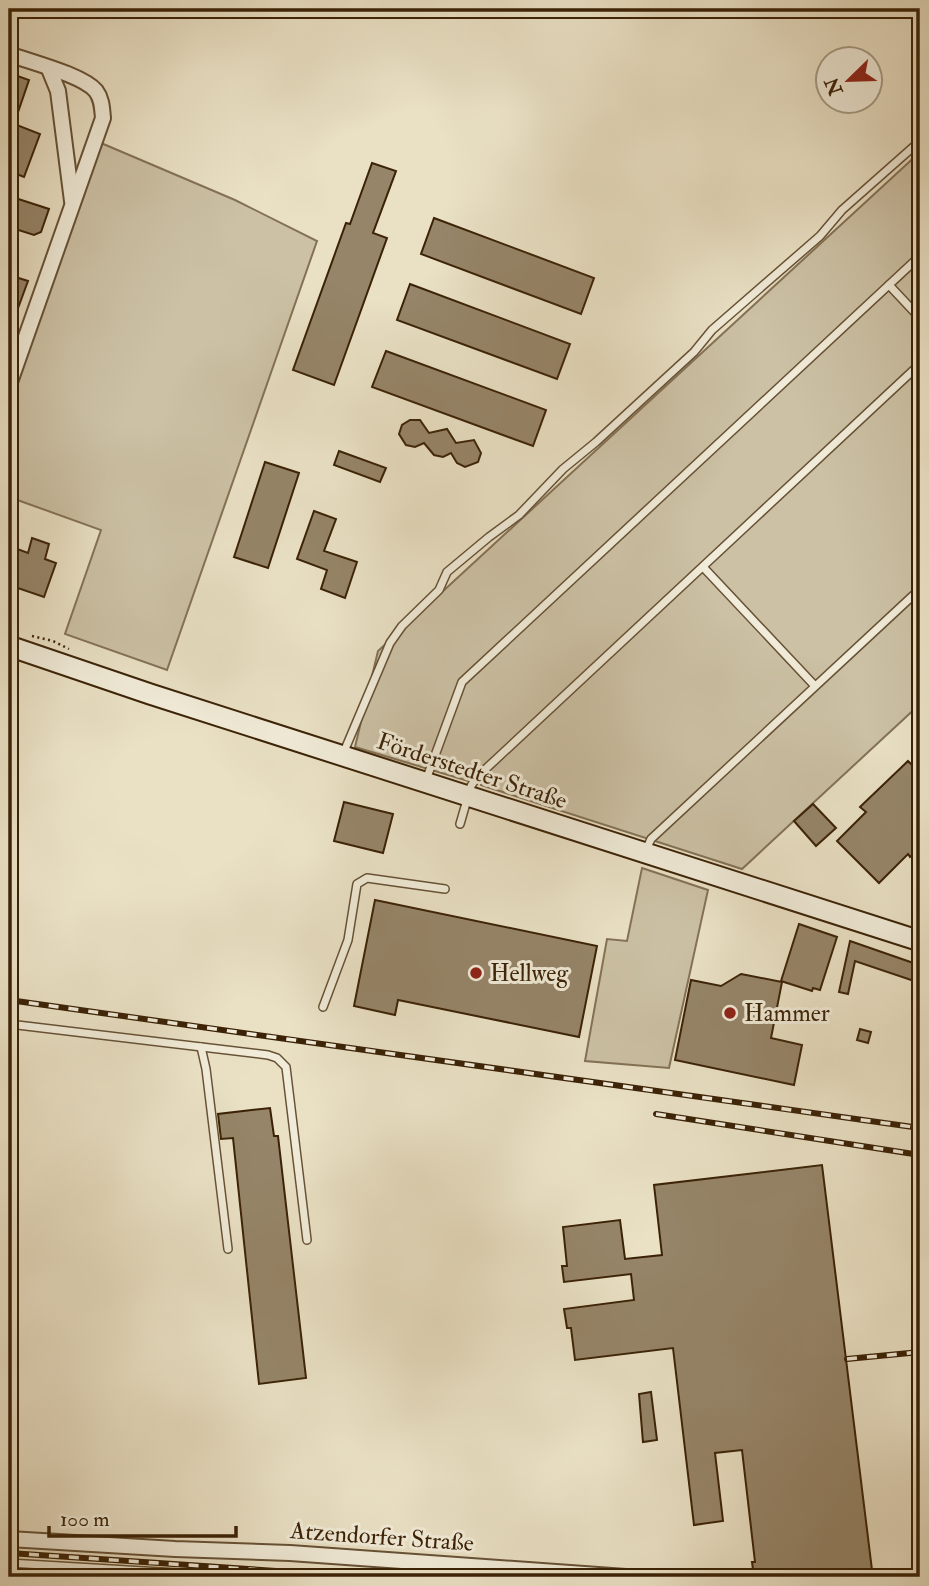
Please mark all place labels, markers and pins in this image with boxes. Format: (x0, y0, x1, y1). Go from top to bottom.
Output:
place label: Hellweg (490, 958, 569, 989)
marker: Hellweg (468, 965, 484, 981)
place label: Hammer (744, 998, 830, 1029)
marker: Hammer (722, 1005, 738, 1021)

